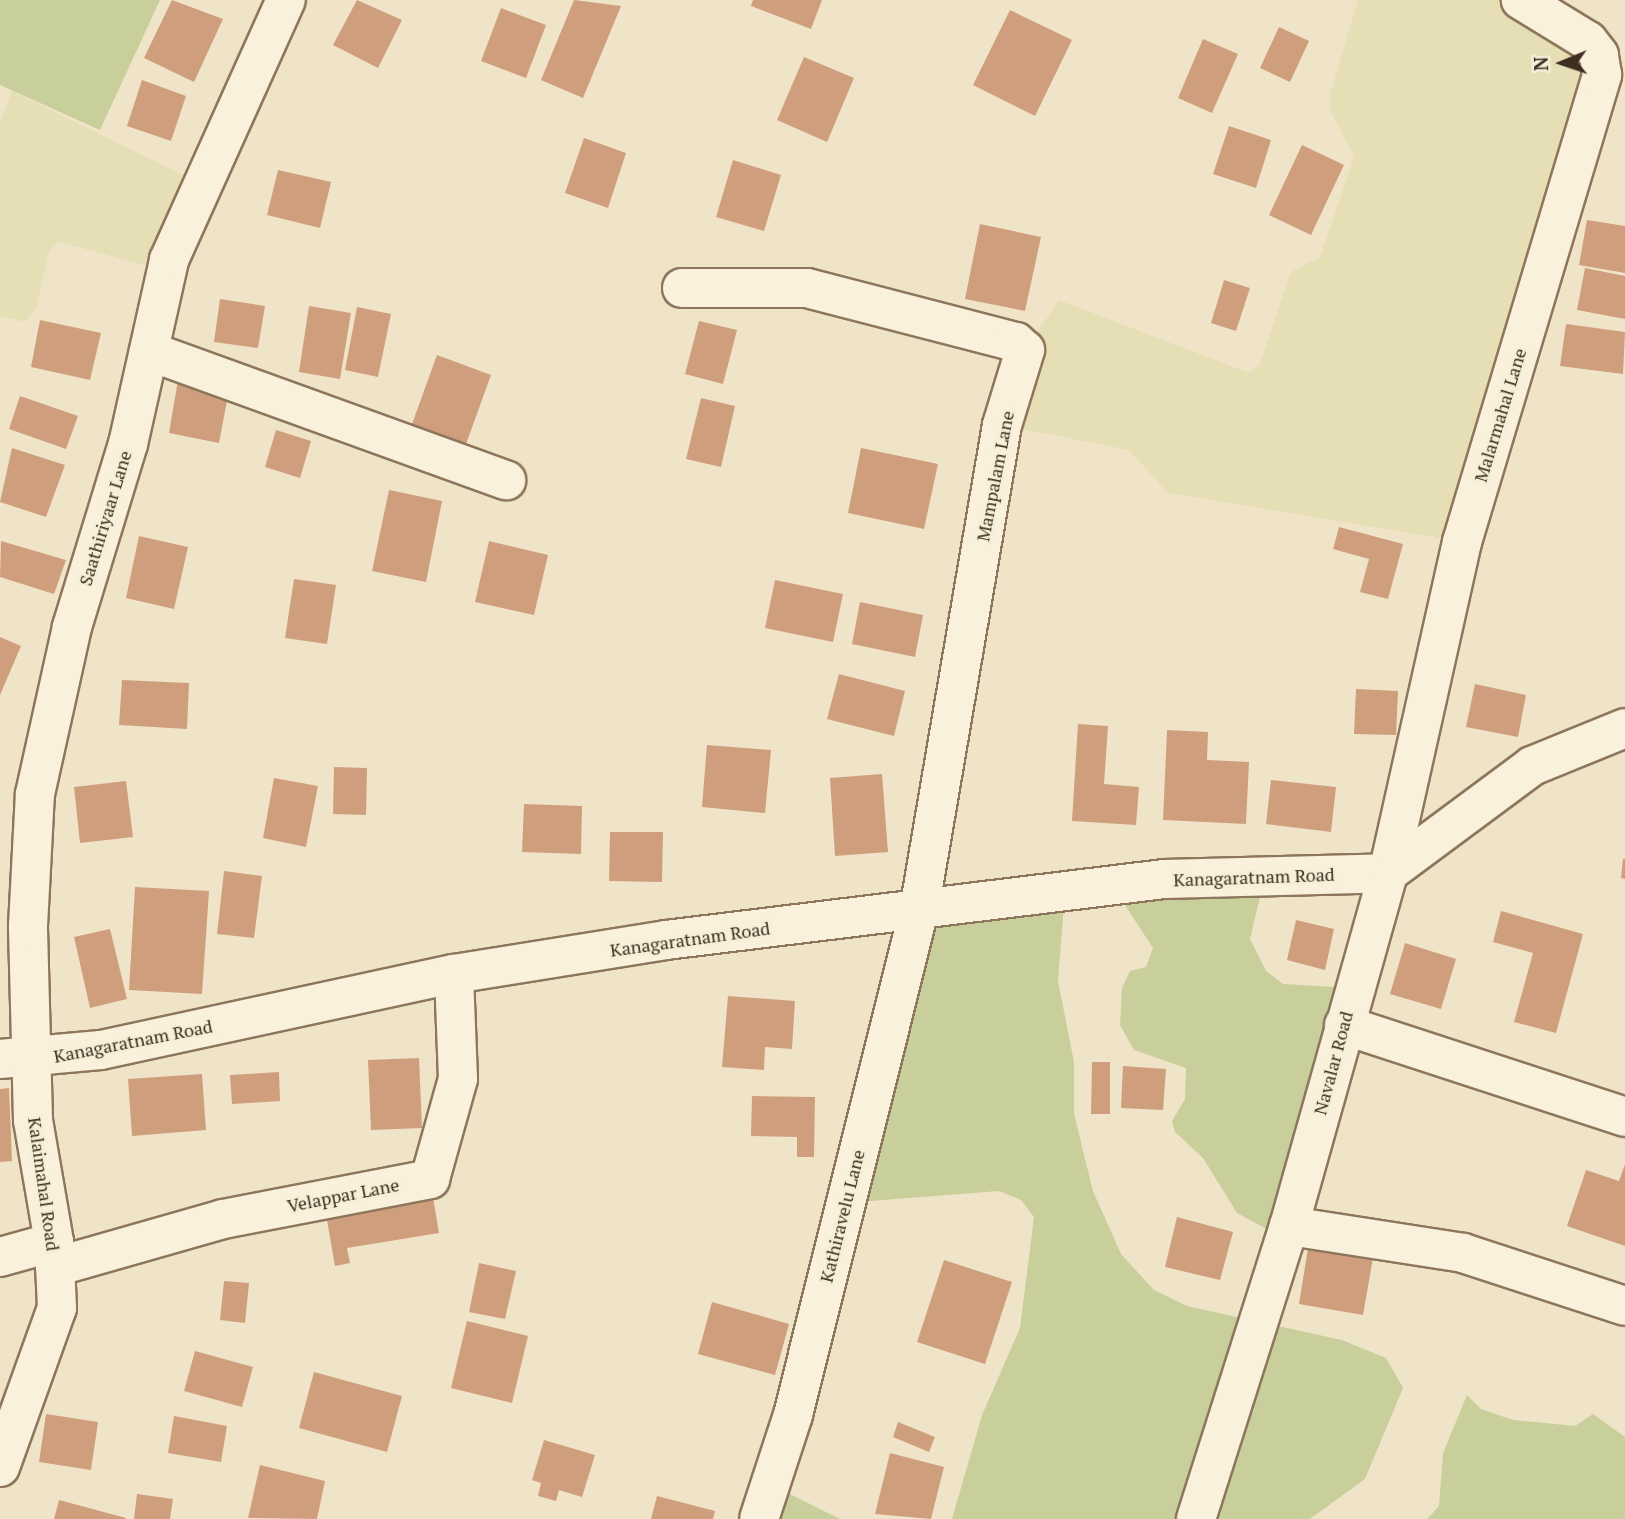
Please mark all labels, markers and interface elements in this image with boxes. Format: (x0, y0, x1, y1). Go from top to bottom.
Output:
north arrow (1527, 28, 1597, 98)
text: N (1528, 56, 1553, 71)
street label: Malarmahal Lane (1469, 345, 1531, 485)
street label: Mampalam Lane (972, 409, 1018, 543)
street label: Saathiriyaar Lane (74, 448, 136, 588)
street label: Kanagaratnam Road (1173, 863, 1335, 891)
street label: Kanagaratnam Road (608, 917, 772, 961)
street label: Navalar Road (1309, 1009, 1357, 1117)
street label: Kanagaratnam Road (52, 1015, 214, 1067)
street label: Kalaimahal Road (24, 1116, 64, 1252)
street label: Kathiravelu Lane (815, 1147, 869, 1285)
street label: Velappar Lane (285, 1174, 401, 1216)

